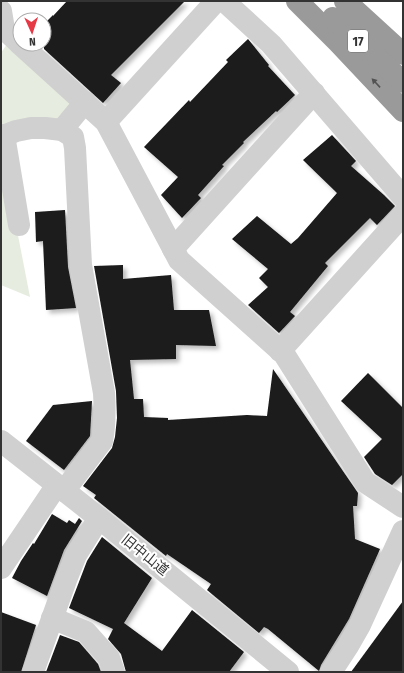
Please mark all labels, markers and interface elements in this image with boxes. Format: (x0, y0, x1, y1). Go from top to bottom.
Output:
north arrow (12, 12, 52, 52)
road number: 17 (348, 30, 368, 52)
text: N (29, 35, 36, 48)
one-way arrow (372, 78, 381, 88)
street label: 旧中山道 (118, 531, 172, 579)

